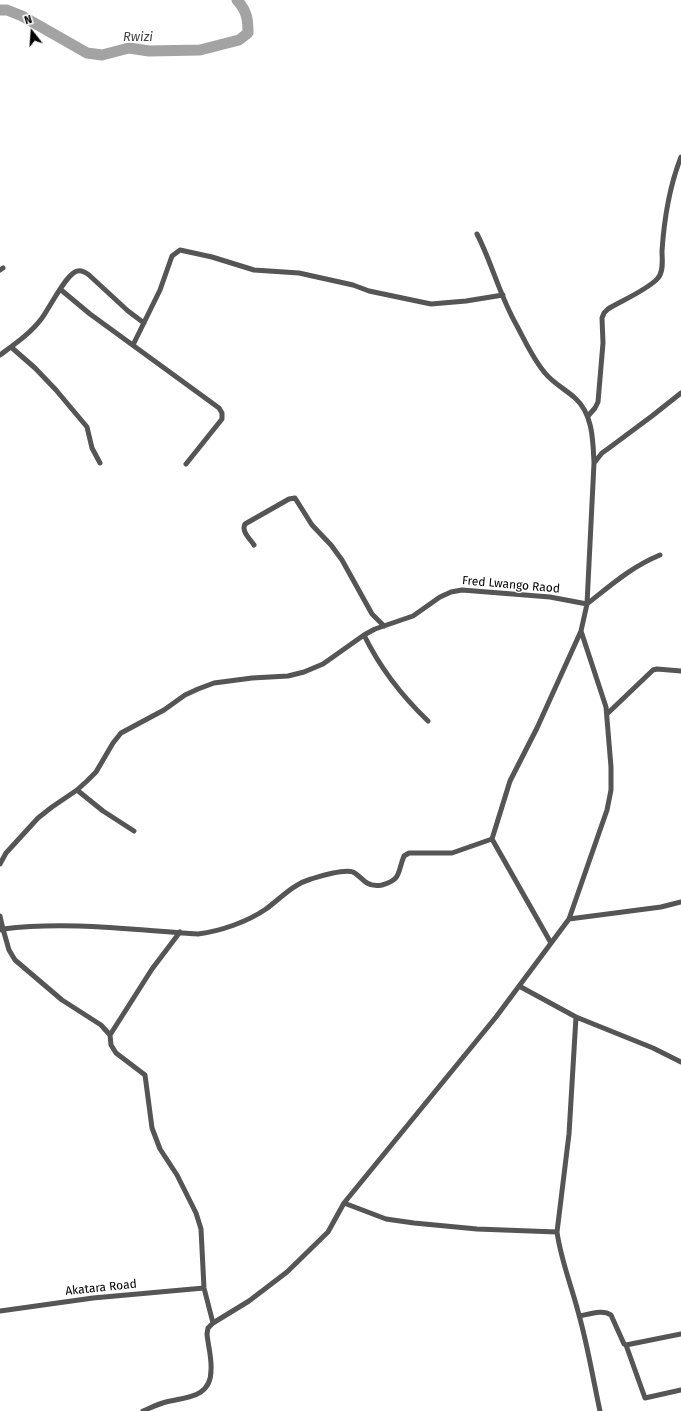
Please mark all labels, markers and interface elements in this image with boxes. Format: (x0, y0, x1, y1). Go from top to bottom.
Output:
north arrow (12, 12, 52, 52)
text: N (23, 13, 34, 27)
water label: Rwizi (123, 29, 153, 45)
street label: Fred Lwango Raod (461, 574, 561, 596)
street label: Akatara Road (65, 1277, 137, 1299)

